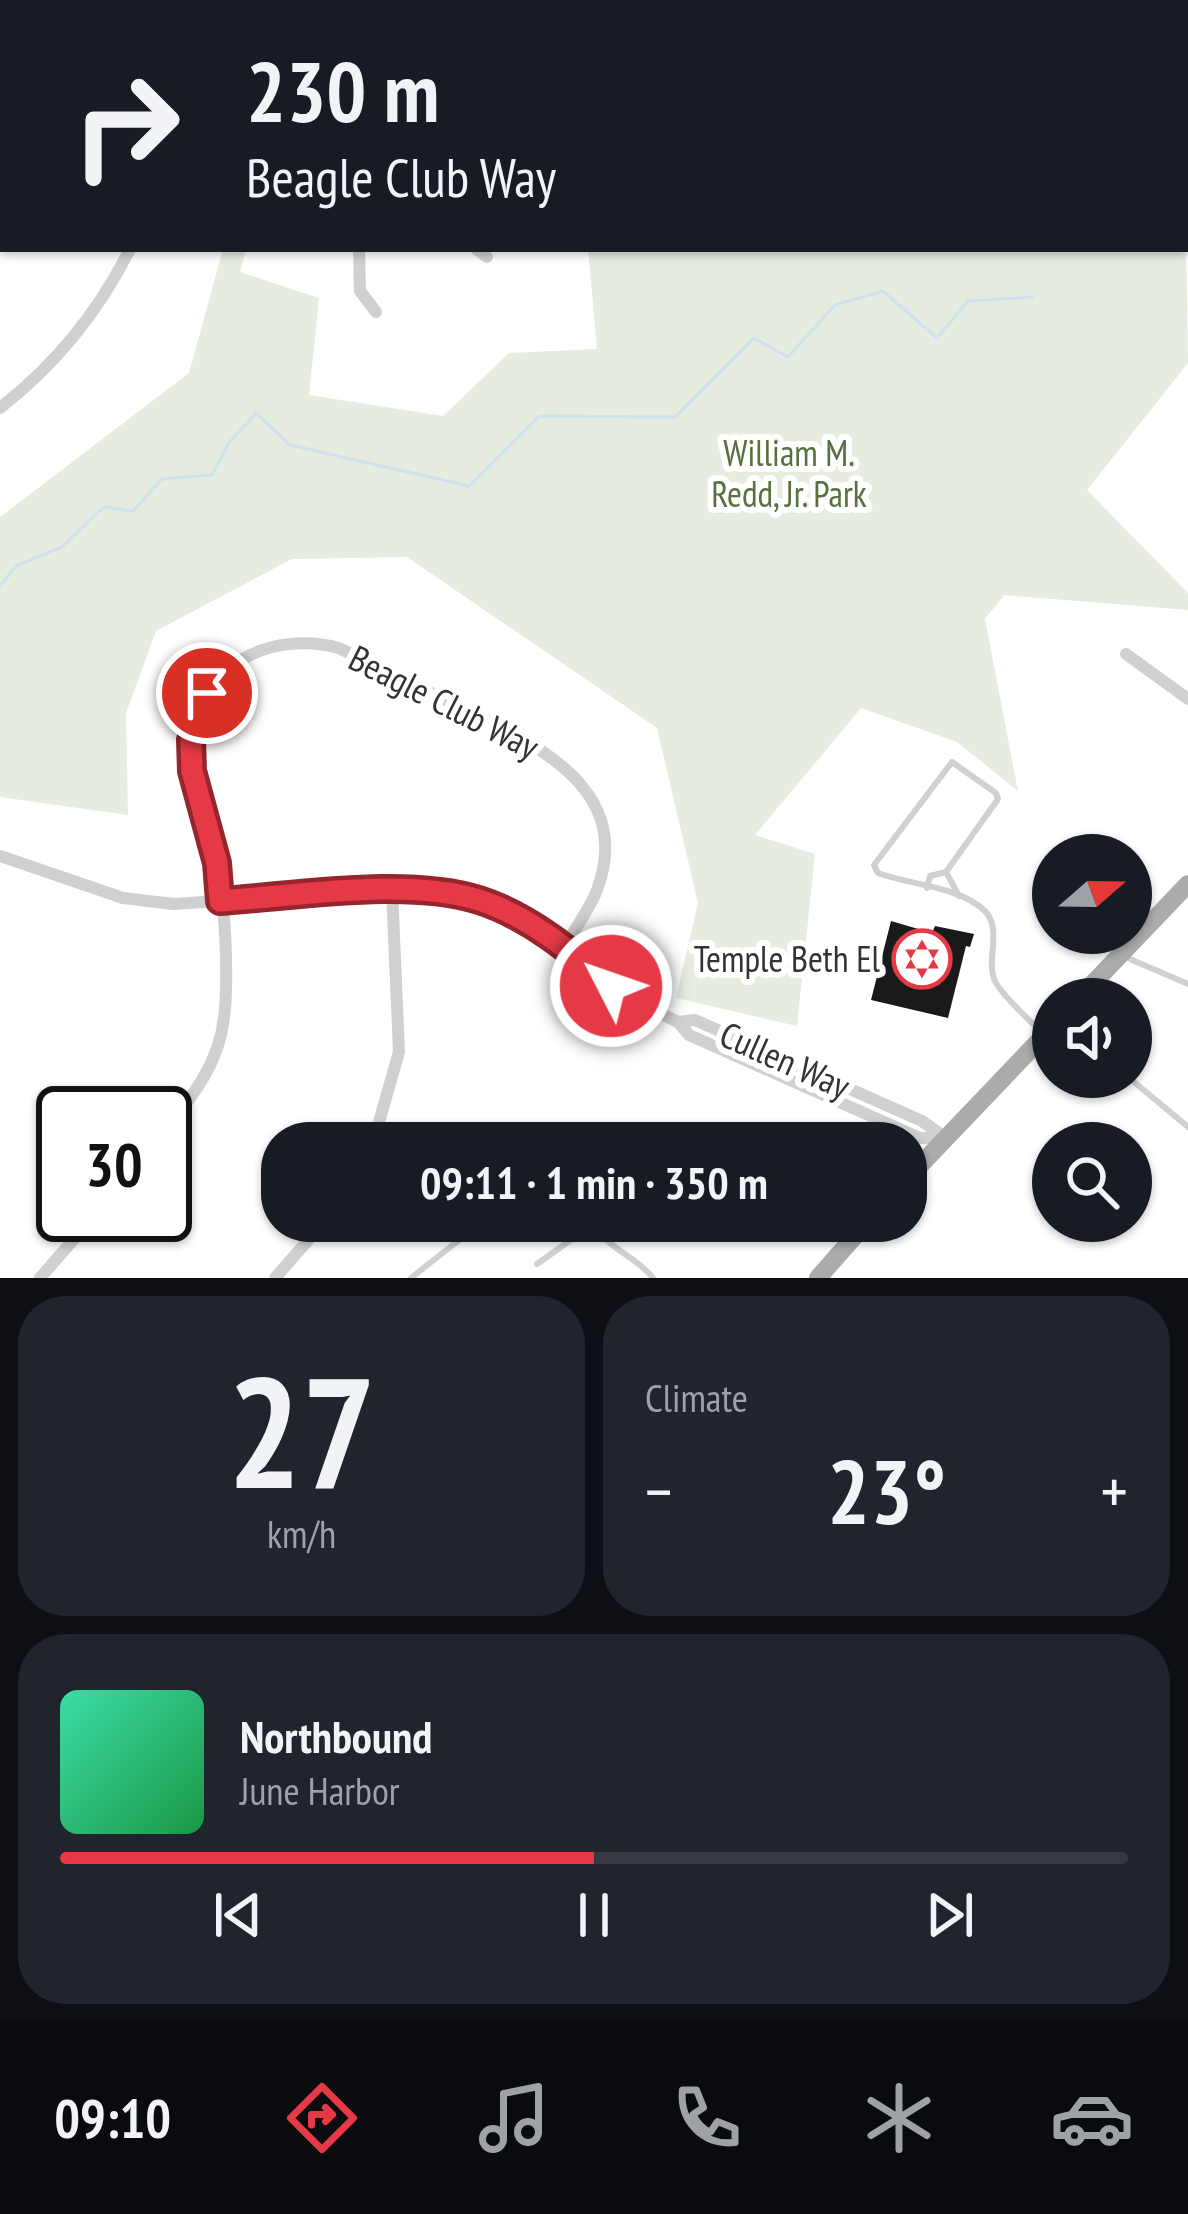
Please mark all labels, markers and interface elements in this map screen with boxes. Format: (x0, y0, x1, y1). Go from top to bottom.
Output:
text: 230 m (246, 36, 439, 145)
icon: right (48, 48, 204, 204)
text: Beagle Club Way (246, 142, 556, 212)
park label: William M. Redd, Jr. Park (711, 429, 867, 517)
street label: Beagle Club Way (341, 634, 547, 770)
pin (156, 642, 258, 744)
icon: arrive (174, 660, 240, 726)
north arrow (1032, 834, 1152, 954)
map controls (1032, 834, 1152, 1242)
position arrow (548, 923, 674, 1049)
synagogue icon: Temple Beth El (891, 928, 953, 990)
place label: Temple Beth El (694, 935, 881, 982)
button: sound (1032, 978, 1152, 1098)
street label: Cullen Way (713, 1010, 858, 1109)
speed limit sign: 30 (36, 1086, 192, 1242)
button: search (1032, 1122, 1152, 1242)
text: 09:11 · 1 min · 350 m (420, 1153, 768, 1211)
text: 27 (227, 1329, 376, 1531)
text: Climate (645, 1372, 748, 1423)
text: 23° (827, 1432, 946, 1549)
text: − (645, 1448, 672, 1533)
text: + (1101, 1448, 1128, 1533)
text: km/h (267, 1508, 336, 1559)
text: Northbound (240, 1707, 432, 1765)
text: June Harbor (240, 1765, 399, 1816)
icon: previous (205, 1882, 271, 1948)
icon: pause (561, 1882, 627, 1948)
icon: next (917, 1882, 983, 1948)
icon: directions (280, 2076, 364, 2160)
icon: music (472, 2076, 556, 2160)
icon: phone (665, 2076, 749, 2160)
icon: climate (857, 2076, 941, 2160)
icon: car (1050, 2076, 1134, 2160)
text: 09:10 (54, 2083, 171, 2153)

